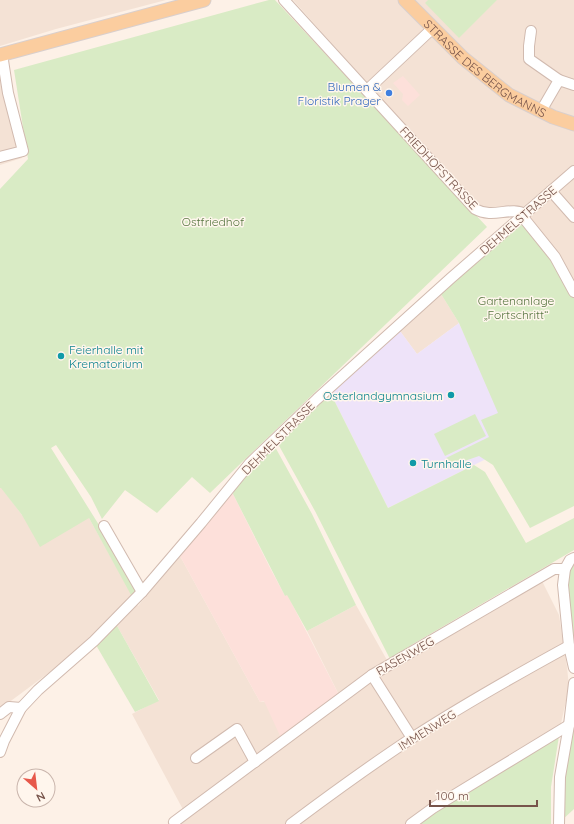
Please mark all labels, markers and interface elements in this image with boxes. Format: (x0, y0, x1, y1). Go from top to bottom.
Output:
street label: STRASSE DES BERGMANNS (421, 16, 549, 120)
place label: Blumen & Floristik Prager (298, 79, 381, 108)
marker: Blumen & Floristik Prager (384, 88, 394, 98)
street label: FRIEDHOFSTRASSE (397, 123, 481, 213)
street label: DEHMELSTRASSE (476, 182, 560, 258)
park label: Ostfriedhof (182, 214, 245, 229)
park label: Gartenanlage „Fortschritt“ (478, 293, 554, 322)
place label: Feierhalle mit Krematorium (69, 342, 144, 371)
marker: Feierhalle mit Krematorium (56, 351, 66, 361)
place label: Osterlandgymnasium (323, 388, 443, 403)
marker: Osterlandgymnasium (446, 390, 456, 400)
street label: DEHMELSTRASSE (238, 398, 318, 478)
place label: Turnhalle (421, 456, 472, 471)
marker: Turnhalle (408, 458, 418, 468)
street label: RASENWEG (373, 633, 437, 679)
street label: IMMENWEG (395, 706, 459, 754)
north arrow (16, 768, 56, 808)
scale bar (430, 782, 537, 808)
text: 100 m (436, 788, 469, 803)
text: N (34, 789, 48, 805)

